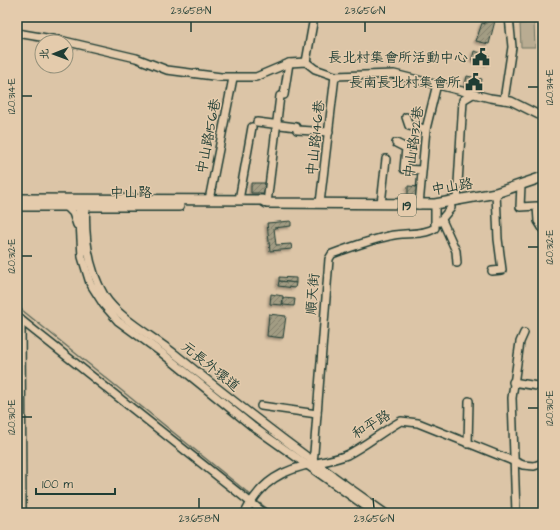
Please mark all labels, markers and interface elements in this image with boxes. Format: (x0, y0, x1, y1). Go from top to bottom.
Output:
text: 23.658°N (171, 4, 211, 18)
text: 23.656°N (345, 4, 385, 18)
north arrow (34, 34, 74, 74)
public building icon: 長北村集會所活動中心 (471, 47, 491, 67)
place label: 長北村集會所活動中心 (328, 48, 468, 68)
text: 北 (37, 49, 52, 60)
text: 120.314°E (543, 69, 557, 105)
public building icon: 長南長北村集會所 (464, 72, 484, 92)
place label: 長南長北村集會所 (349, 73, 461, 93)
text: 120.314°E (5, 78, 19, 114)
street label: 中山路156巷 (192, 96, 226, 176)
street label: 中山路146巷 (302, 98, 330, 177)
street label: 中山路132巷 (399, 104, 429, 180)
street label: 中山路 (430, 174, 474, 200)
street label: 中山路 (110, 183, 152, 203)
road number: 19 (398, 194, 416, 216)
text: 120.312°E (543, 229, 557, 264)
text: 120.312°E (5, 238, 19, 273)
street label: 順天街 (301, 272, 325, 316)
street label: 元長外環道 (177, 337, 244, 397)
text: 120.310°E (543, 390, 557, 426)
text: 120.310°E (5, 399, 19, 435)
street label: 和平路 (348, 405, 395, 444)
scale bar (36, 470, 115, 496)
text: 100 m (42, 476, 73, 493)
text: 23.658°N (179, 512, 219, 526)
text: 23.656°N (354, 512, 394, 526)

